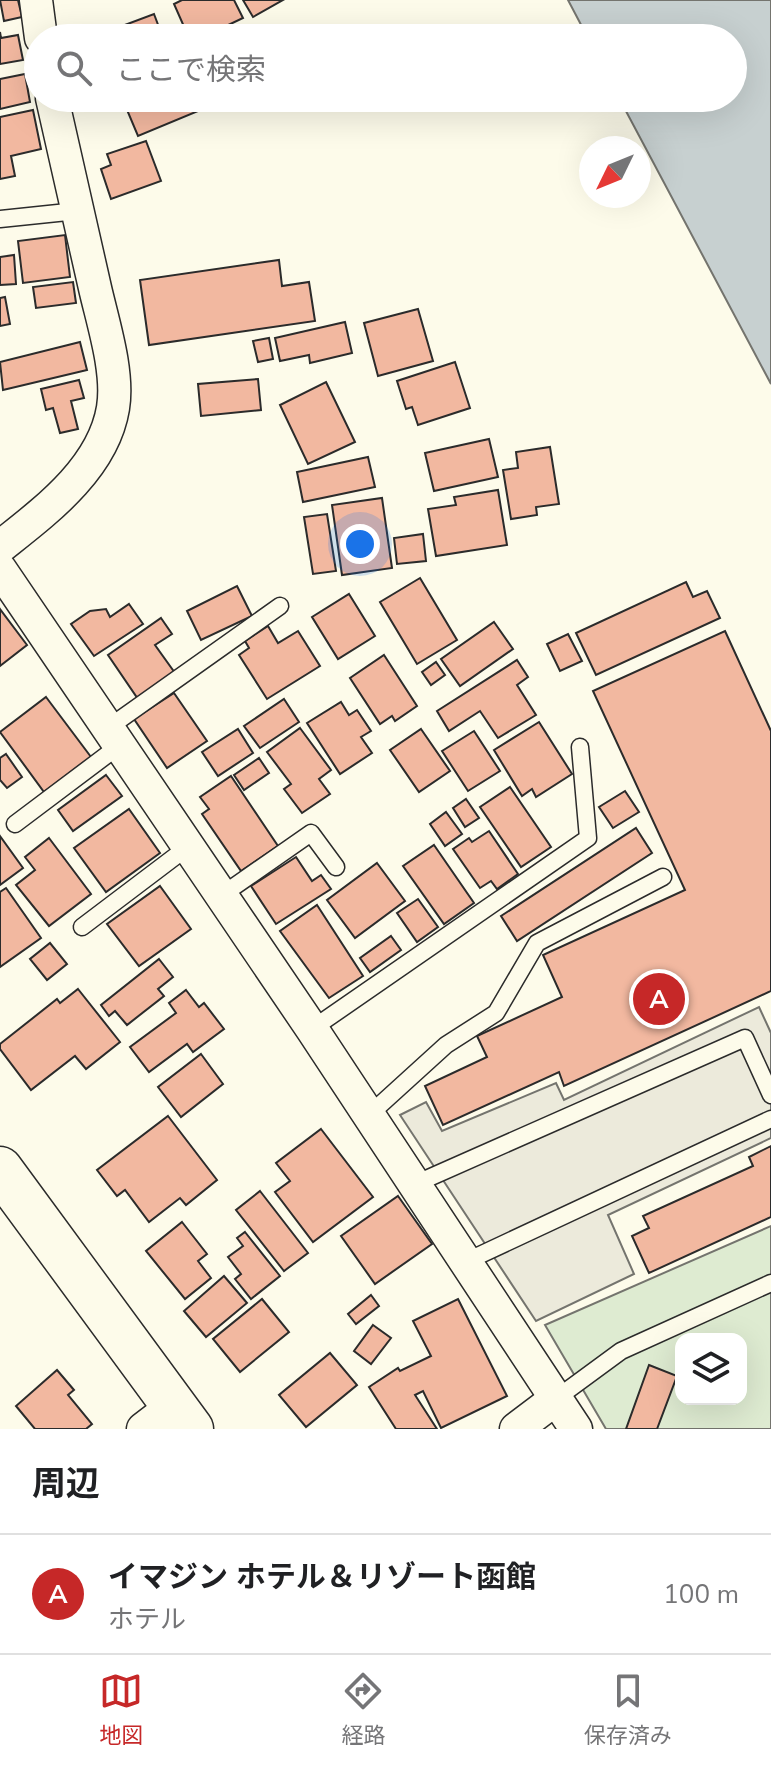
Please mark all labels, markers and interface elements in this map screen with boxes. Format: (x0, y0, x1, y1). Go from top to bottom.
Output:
search box (24, 24, 747, 112)
icon: search (52, 46, 96, 90)
text: ここで検索 (116, 50, 266, 91)
north arrow (579, 136, 651, 208)
your location (340, 524, 380, 564)
pin: A (633, 969, 685, 1029)
map controls (675, 1333, 747, 1405)
button: layers (675, 1333, 747, 1405)
text: 周辺 (32, 1461, 100, 1507)
text: イマジン ホテル＆リゾート函館 (108, 1557, 536, 1598)
text: A (48, 1577, 68, 1612)
text: 100 m (663, 1577, 739, 1612)
text: ホテル (108, 1602, 186, 1637)
tab: 地図 (99, 1669, 143, 1751)
tab: 経路 (341, 1669, 386, 1751)
tab: 保存済み (584, 1669, 672, 1751)

